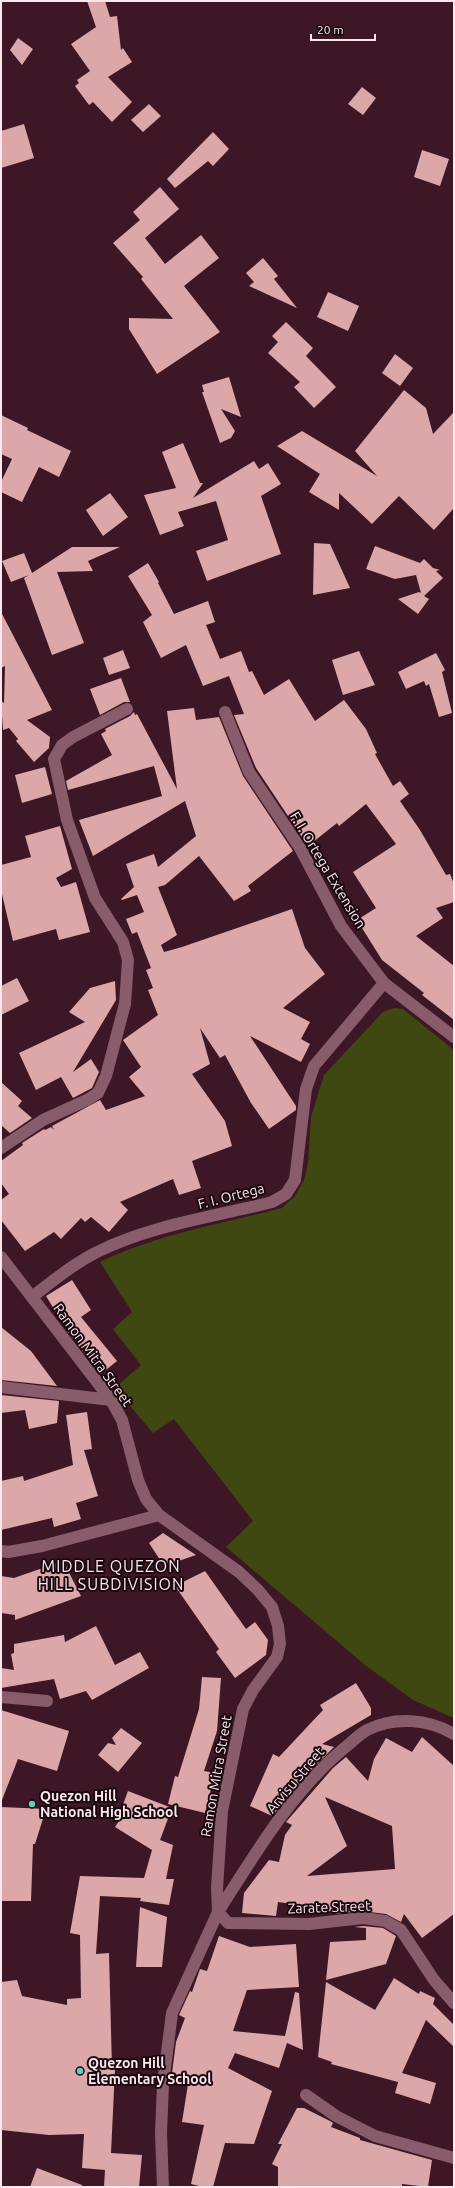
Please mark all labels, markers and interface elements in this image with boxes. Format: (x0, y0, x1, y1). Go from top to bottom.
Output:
scale bar (311, 16, 375, 42)
text: 20 m (317, 23, 344, 36)
street label: F. I. Ortega Extension (287, 809, 369, 931)
street label: F. I. Ortega (196, 1180, 266, 1212)
street label: Ramon Mitra Street (50, 1300, 136, 1410)
district label: MIDDLE QUEZON HILL SUBDIVISION (38, 1557, 184, 1593)
street label: Ramon Mitra Street (197, 1713, 235, 1838)
street label: Arvisu Street (263, 1743, 328, 1816)
place label: Quezon Hill National High School (40, 1788, 178, 1820)
marker: Quezon Hill National High School (27, 1799, 37, 1809)
street label: Zarate Street (287, 1898, 371, 1916)
place label: Quezon Hill Elementary School (88, 2055, 211, 2087)
marker: Quezon Hill Elementary School (75, 2066, 85, 2076)

